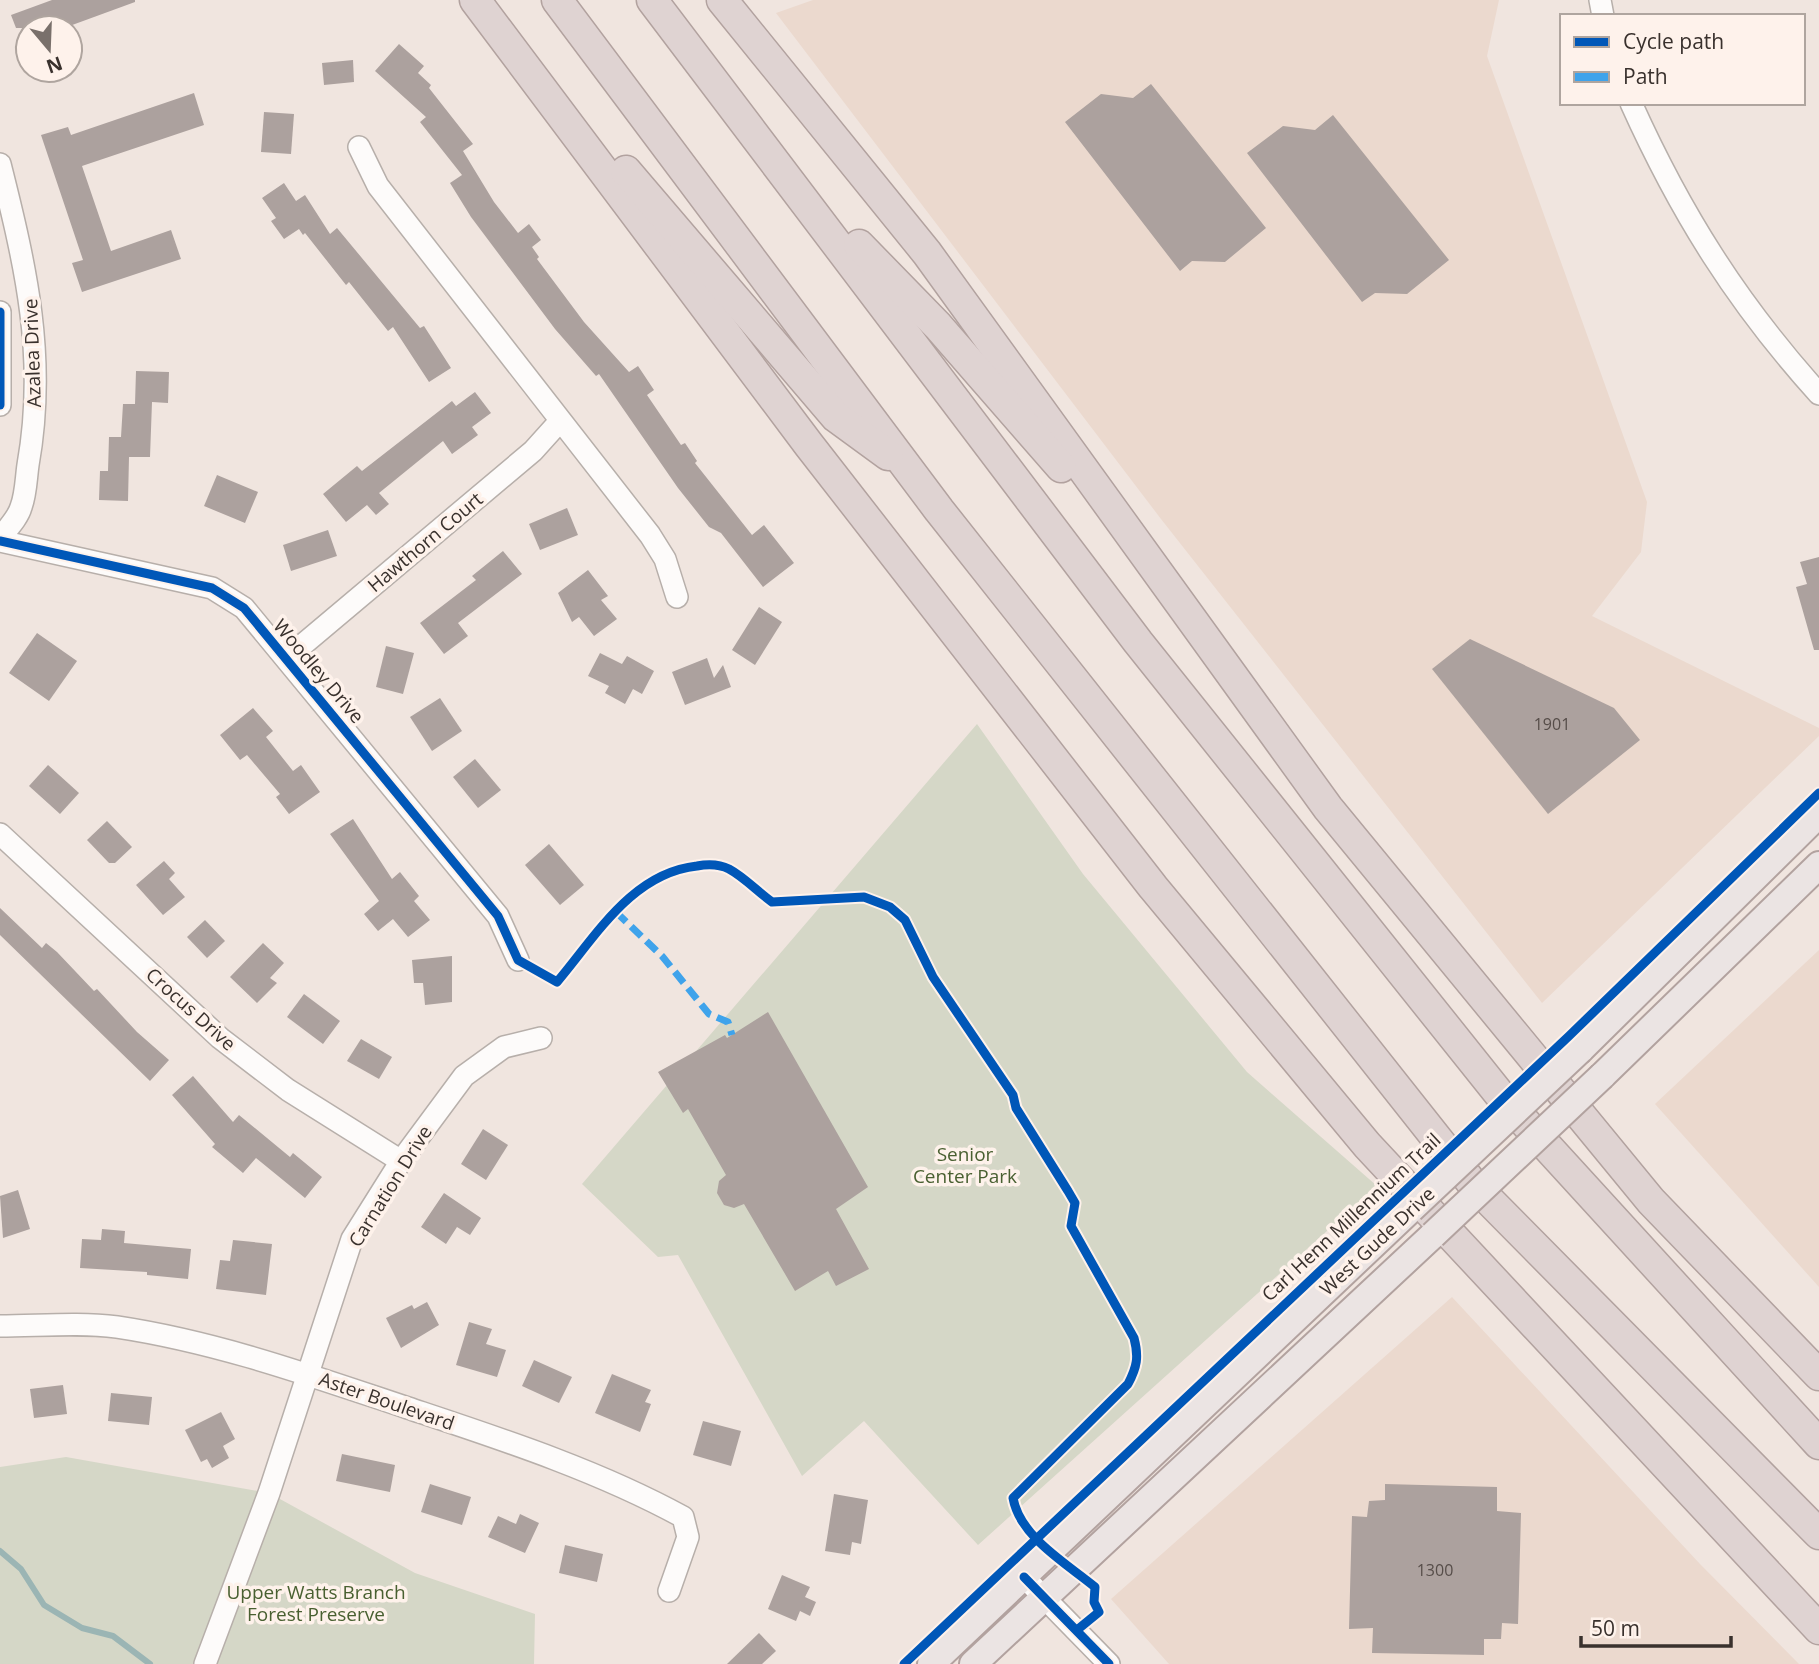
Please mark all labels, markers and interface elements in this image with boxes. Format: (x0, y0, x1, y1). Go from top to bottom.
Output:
north arrow (14, 14, 84, 84)
legend (1560, 14, 1805, 105)
text: Cycle path (1623, 27, 1724, 55)
text: N (43, 50, 66, 80)
text: Path (1623, 62, 1668, 90)
street label: Azalea Drive (17, 298, 47, 408)
street label: Hawthorn Court (362, 486, 488, 598)
street label: Woodley Drive (268, 613, 370, 729)
house number: 1901 (1534, 713, 1570, 735)
street label: Crocus Drive (141, 962, 241, 1056)
street label: Carnation Drive (342, 1120, 438, 1252)
street label: Carl Henn Millennium Trail (1256, 1127, 1446, 1307)
park label: Senior Center Park (913, 1141, 1017, 1189)
street label: West Gude Drive (1314, 1181, 1440, 1301)
street label: Aster Boulevard (316, 1366, 458, 1436)
house number: 1300 (1417, 1559, 1453, 1581)
park label: Upper Watts Branch Forest Preserve (226, 1579, 406, 1627)
scale bar (1581, 1604, 1731, 1648)
text: 50 m (1591, 1614, 1640, 1642)

